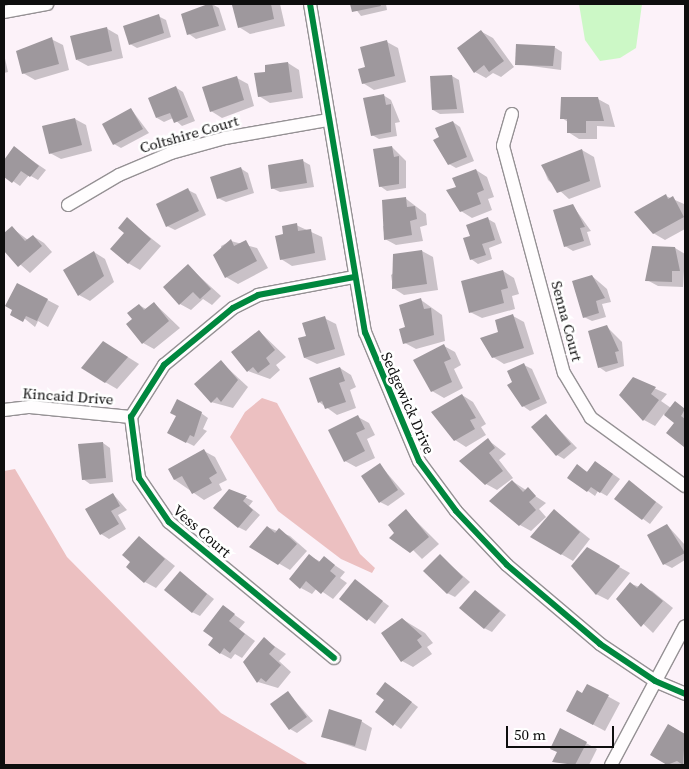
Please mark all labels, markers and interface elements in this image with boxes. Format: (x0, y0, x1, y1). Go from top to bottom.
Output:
street label: Coltshire Court (138, 111, 240, 157)
street label: Senna Court (548, 279, 586, 363)
street label: Sedgewick Drive (377, 349, 439, 457)
street label: Kincaid Drive (22, 384, 114, 408)
street label: Vess Court (169, 501, 235, 561)
scale bar (509, 716, 616, 748)
text: 50 m (514, 724, 546, 745)

